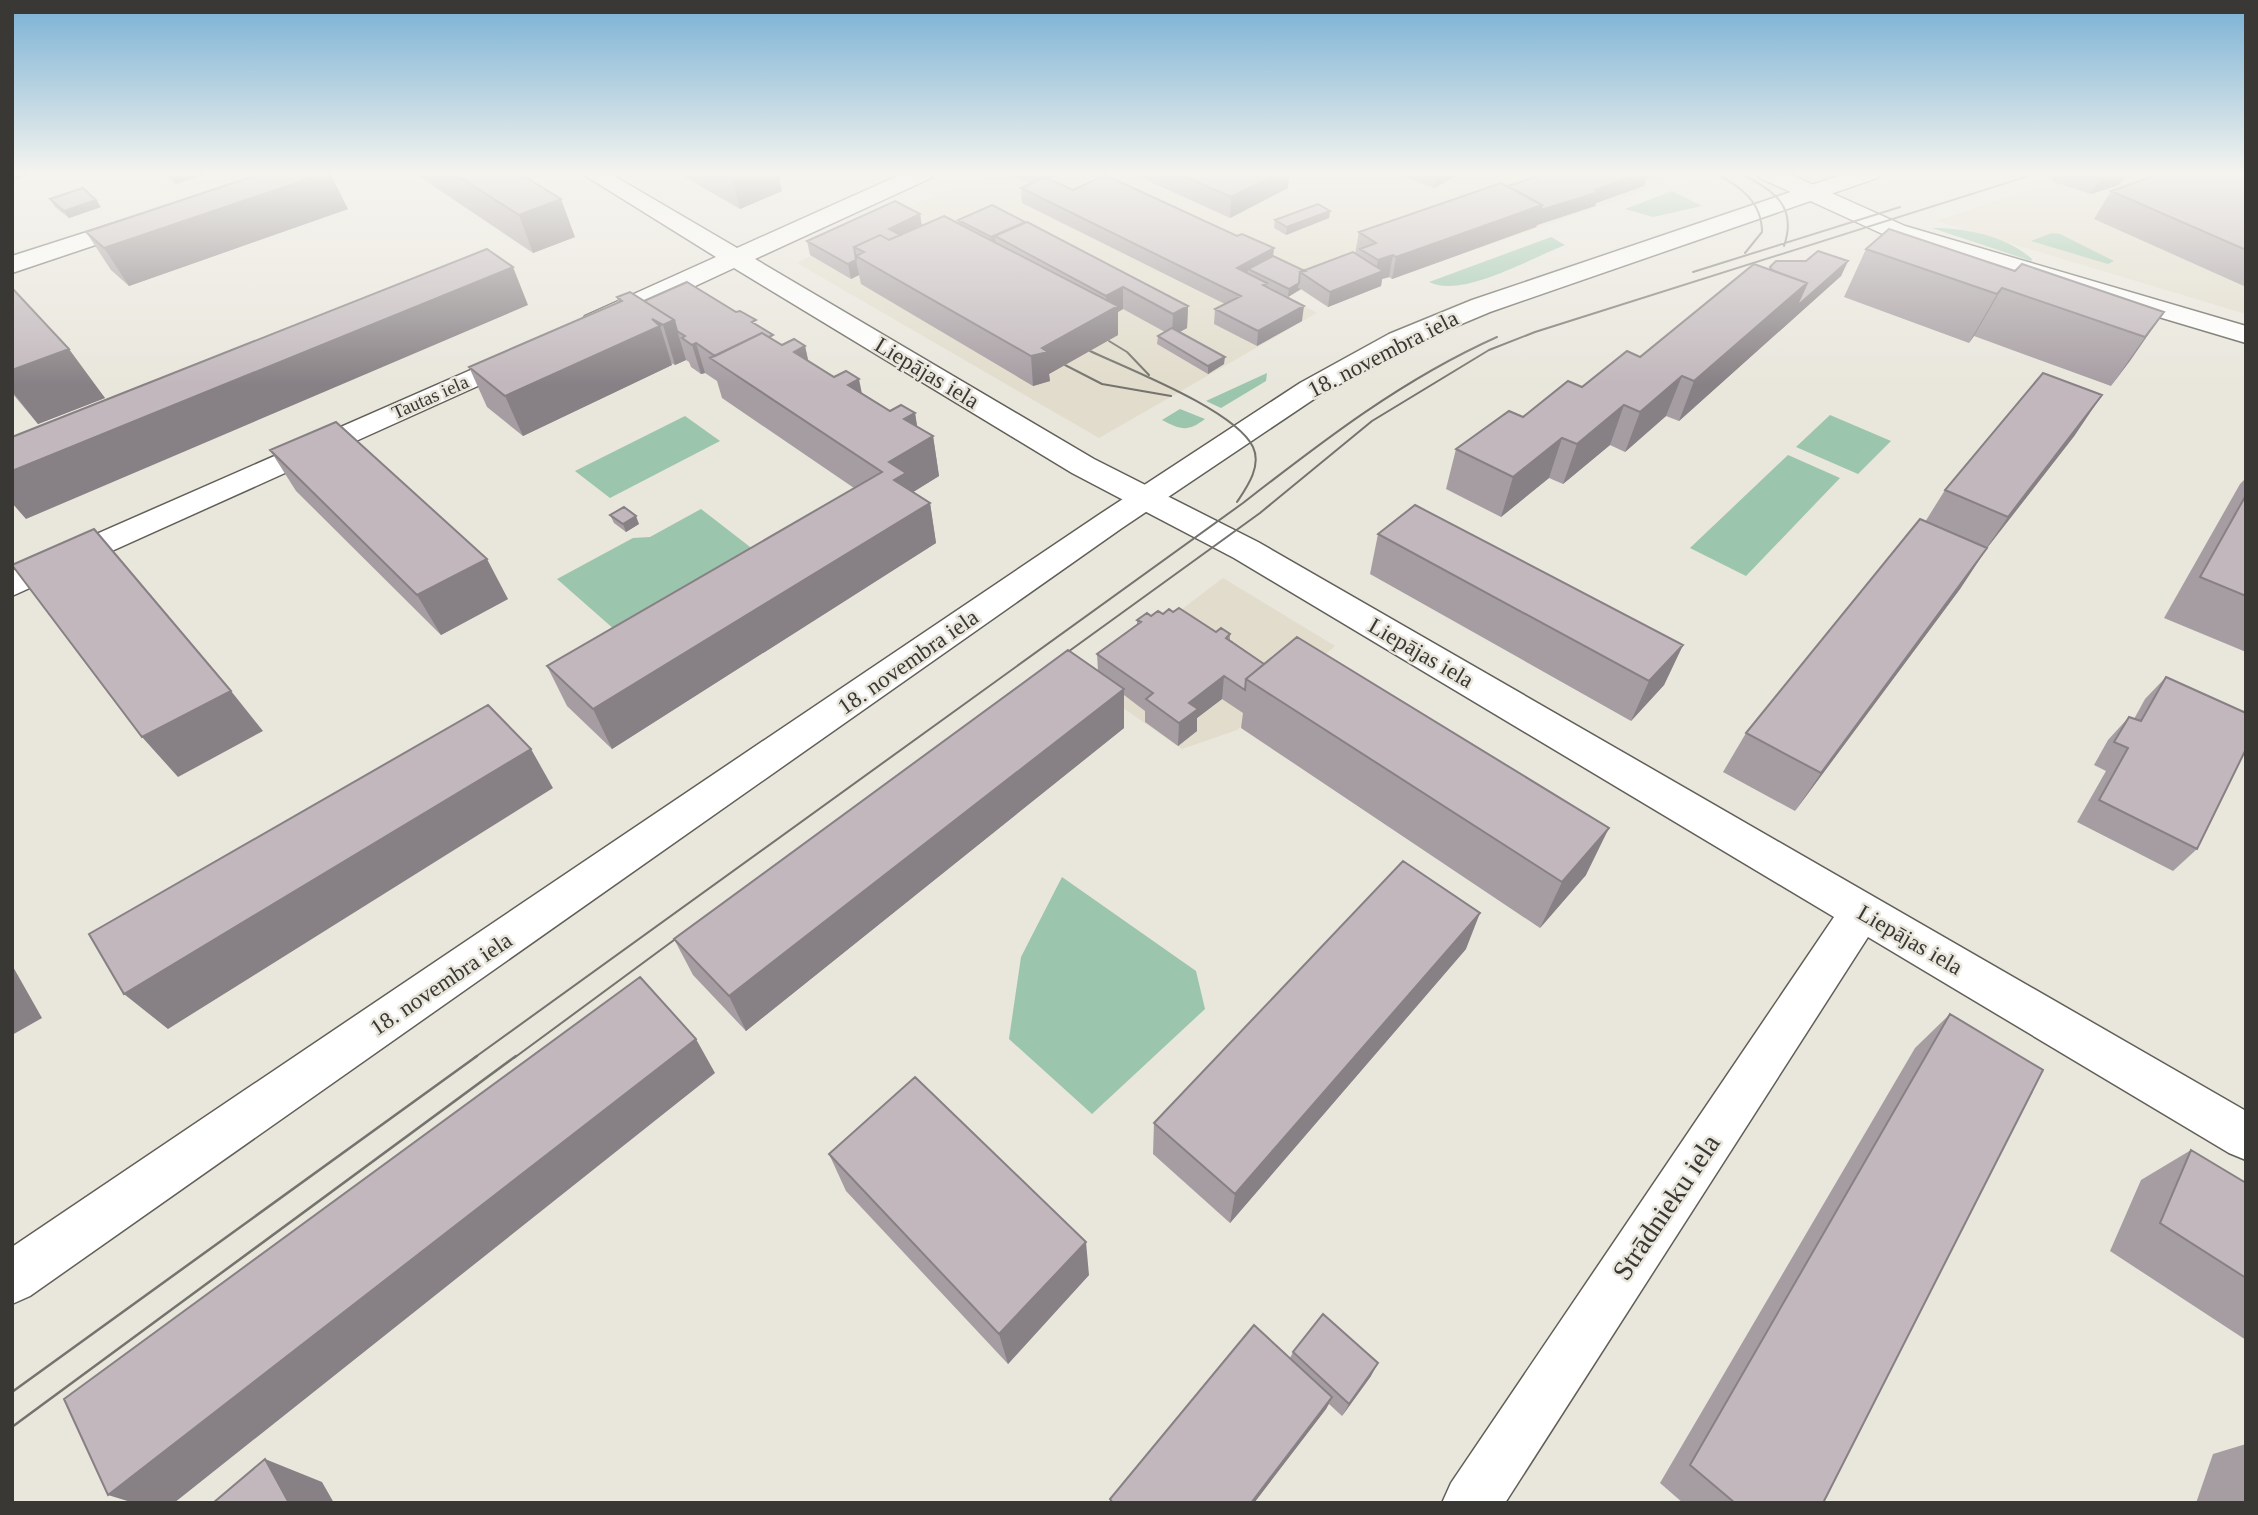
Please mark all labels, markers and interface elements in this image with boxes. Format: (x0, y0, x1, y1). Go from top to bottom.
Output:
street label: 18. novembra iela (1304, 305, 1462, 403)
street label: Liepājas iela (870, 332, 984, 414)
street label: Tautas iela (389, 371, 472, 423)
street label: 18. novembra iela (833, 604, 983, 720)
street label: Liepājas iela (1364, 613, 1478, 693)
street label: Liepājas iela (1853, 900, 1967, 980)
street label: 18. novembra iela (365, 927, 517, 1041)
street label: Strādnieku iela (1606, 1128, 1726, 1286)

